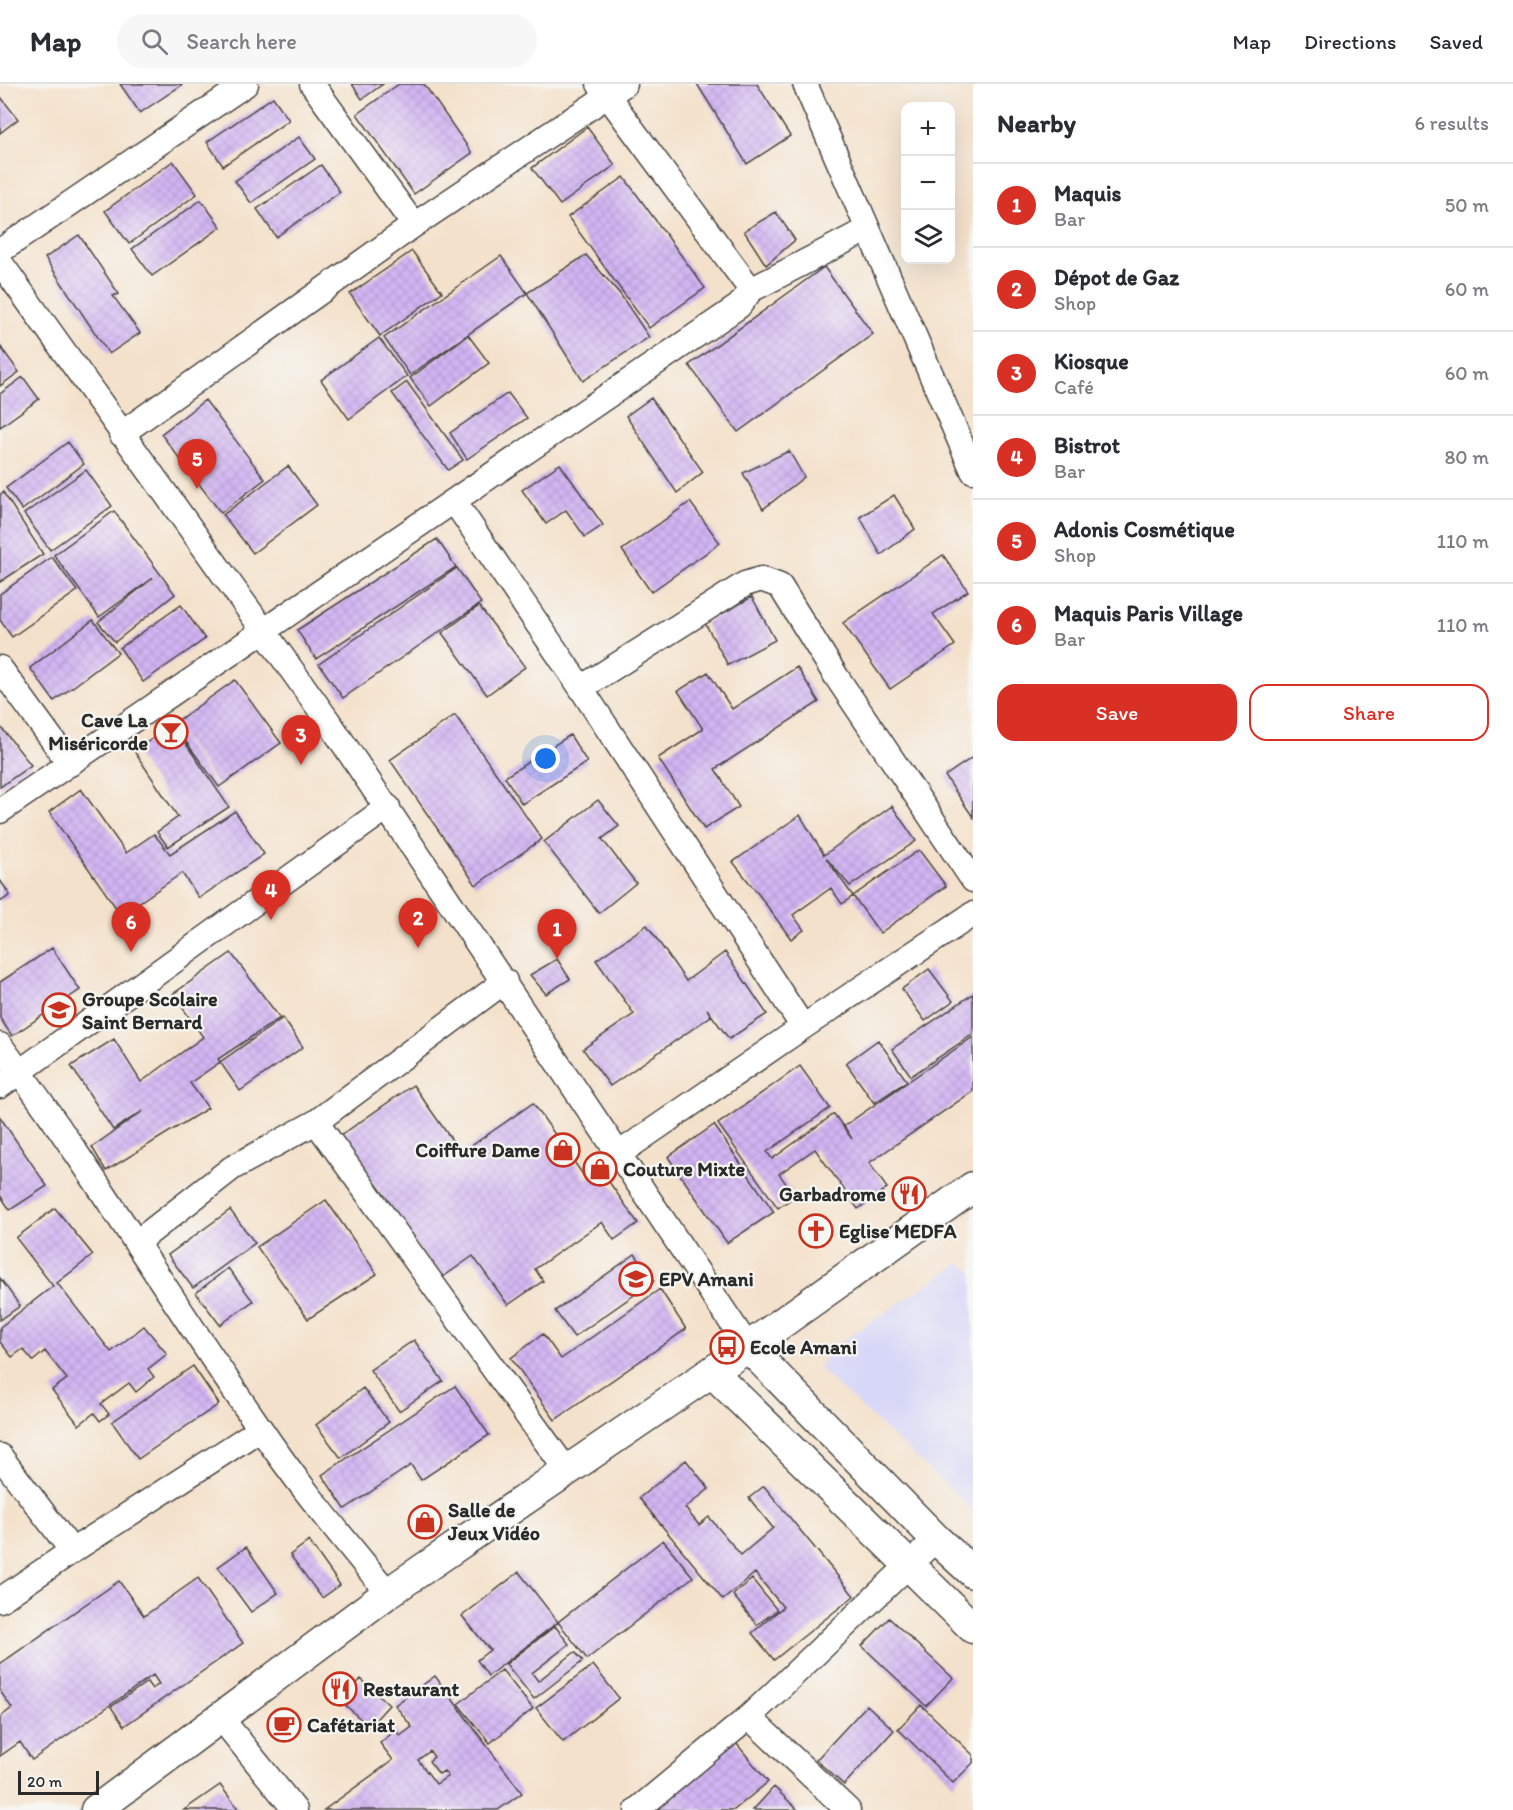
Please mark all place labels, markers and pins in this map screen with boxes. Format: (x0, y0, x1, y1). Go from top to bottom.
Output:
pin: 5 (178, 440, 216, 489)
place label: Cave La Miséricorde (48, 708, 149, 755)
bar icon: Cave La Miséricorde (153, 714, 189, 750)
pin: 3 (282, 716, 320, 765)
pin: 4 (252, 870, 290, 920)
pin: 2 (398, 898, 438, 948)
pin: 6 (112, 902, 150, 952)
pin: 1 (538, 910, 576, 959)
place label: Groupe Scolaire Saint Bernard (82, 987, 218, 1034)
school or university icon: Groupe Scolaire Saint Bernard (41, 992, 77, 1028)
shop icon: Coiffure Dame (545, 1132, 581, 1168)
place label: Coiffure Dame (415, 1138, 540, 1162)
shop icon: Couture Mixte (582, 1151, 618, 1187)
place label: Couture Mixte (623, 1157, 745, 1181)
restaurant icon: Garbadrome (891, 1176, 927, 1212)
place label: Garbadrome (779, 1182, 886, 1206)
church icon: Eglise MEDFA (798, 1213, 834, 1249)
place label: Eglise MEDFA (839, 1219, 957, 1244)
school or university icon: EPV Amani (618, 1261, 654, 1297)
place label: EPV Amani (659, 1267, 754, 1291)
bus stop icon: Ecole Amani (709, 1329, 745, 1365)
place label: Ecole Amani (750, 1335, 857, 1359)
place label: Salle de Jeux Vidéo (447, 1498, 540, 1545)
shop icon: Salle de Jeux Vidéo (407, 1504, 443, 1540)
restaurant icon: Restaurant (322, 1671, 358, 1707)
place label: Restaurant (363, 1677, 459, 1701)
cafe icon: Cafétariat (266, 1707, 302, 1743)
place label: Cafétariat (307, 1713, 395, 1737)

